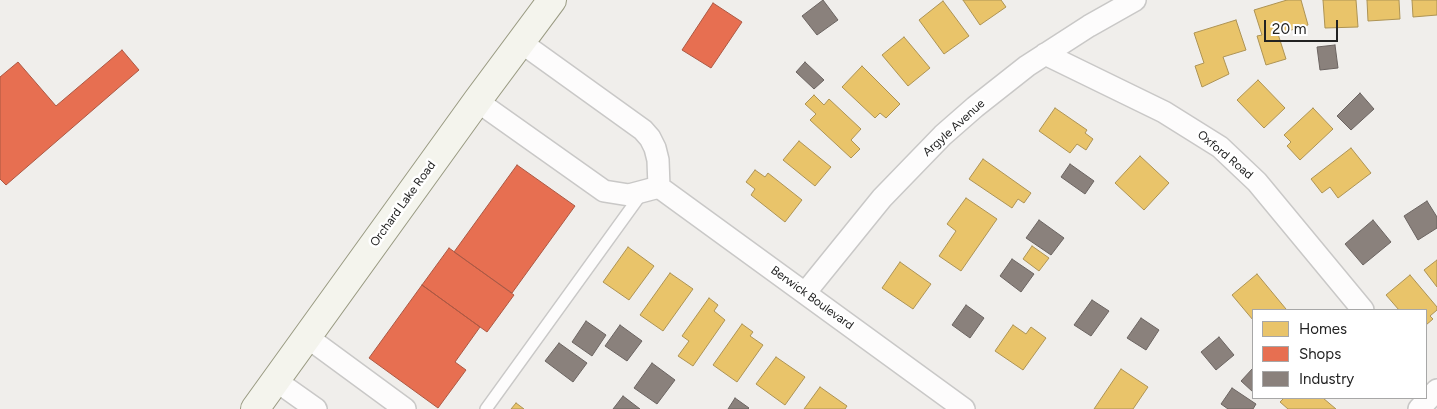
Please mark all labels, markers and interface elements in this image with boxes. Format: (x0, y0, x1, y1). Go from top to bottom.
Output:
scale bar (1267, 10, 1341, 42)
text: 20 m (1272, 20, 1306, 38)
street label: Argyle Avenue (920, 96, 988, 160)
street label: Oxford Road (1194, 128, 1256, 182)
street label: Orchard Lake Road (367, 159, 439, 249)
street label: Berwick Boulevard (768, 263, 856, 333)
legend (1252, 309, 1427, 399)
text: Homes (1299, 320, 1347, 338)
text: Shops (1299, 345, 1341, 363)
text: Industry (1299, 370, 1354, 388)

